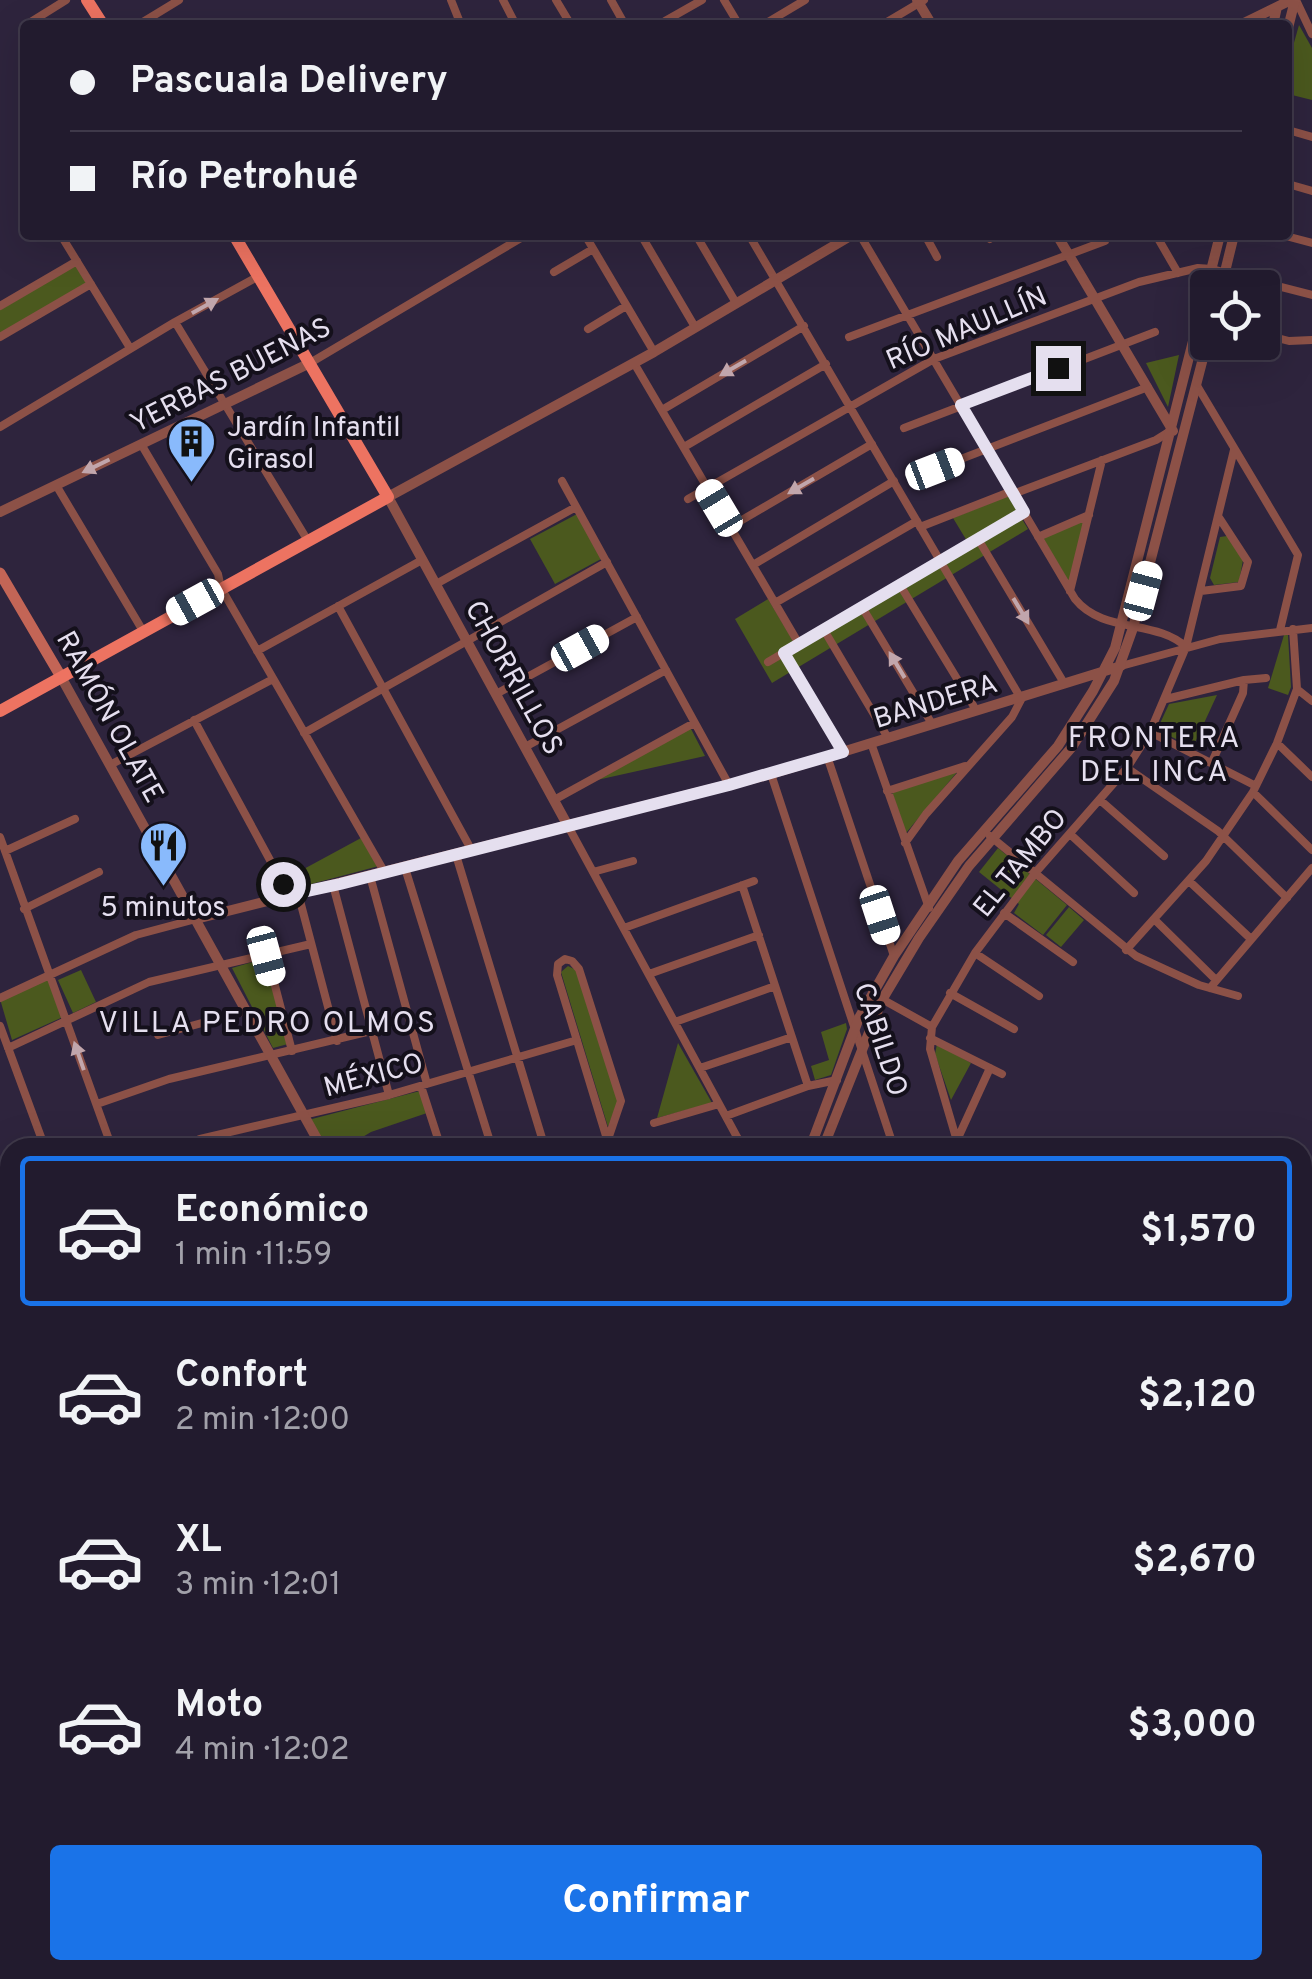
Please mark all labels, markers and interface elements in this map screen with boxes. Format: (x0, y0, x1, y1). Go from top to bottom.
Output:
text: Pascuala Delivery (130, 58, 448, 107)
text: Río Petrohué (130, 154, 358, 203)
map controls (1190, 270, 1280, 360)
button: locate (1190, 270, 1280, 360)
street label: RÍO MAULLÍN (880, 278, 1053, 380)
one-way arrow (190, 297, 219, 314)
street label: YERBAS BUENAS (125, 311, 338, 443)
route end (1036, 346, 1081, 391)
one-way arrow (719, 359, 747, 376)
place label: Jardín Infantil Girasol (227, 411, 401, 479)
building icon: Jardín Infantil Girasol (166, 416, 218, 484)
car (902, 444, 968, 494)
one-way arrow (81, 457, 110, 474)
car (691, 475, 747, 541)
one-way arrow (787, 477, 816, 494)
car (1121, 558, 1165, 624)
car (161, 574, 229, 630)
street label: CHORRILLOS (455, 595, 570, 762)
one-way arrow (1012, 597, 1029, 625)
car (546, 620, 614, 676)
street label: RAMÓN OLATE (46, 624, 172, 810)
one-way arrow (889, 651, 906, 680)
street label: BANDERA (869, 667, 1002, 739)
district label: FRONTERA DEL INCA (1068, 721, 1242, 792)
street label: EL TAMBO (966, 802, 1076, 926)
restaurant icon: 5 minutos (137, 820, 189, 888)
route start (261, 862, 306, 907)
car (856, 882, 904, 948)
place label: 5 minutos (100, 891, 226, 927)
car (244, 923, 288, 989)
street label: CABILDO (844, 979, 914, 1101)
district label: VILLA PEDRO OLMOS (98, 1006, 438, 1043)
one-way arrow (71, 1040, 86, 1070)
street label: MÉXICO (319, 1044, 428, 1107)
icon: car (55, 1186, 145, 1276)
text: Económico (175, 1187, 369, 1236)
text: $1,570 (1140, 1207, 1257, 1256)
text: 1 min · 11:59 (175, 1236, 332, 1276)
icon: car (55, 1351, 145, 1441)
text: Confort (175, 1352, 308, 1401)
text: $2,120 (1138, 1372, 1257, 1421)
text: 2 min · 12:00 (175, 1401, 350, 1441)
icon: car (55, 1516, 145, 1606)
text: XL (175, 1517, 222, 1566)
text: $2,670 (1133, 1537, 1257, 1586)
text: 3 min · 12:01 (175, 1566, 341, 1606)
icon: car (55, 1681, 145, 1771)
text: Moto (175, 1682, 263, 1731)
text: $3,000 (1127, 1702, 1257, 1751)
text: 4 min · 12:02 (175, 1731, 350, 1771)
button: Confirmar (50, 1845, 1262, 1960)

